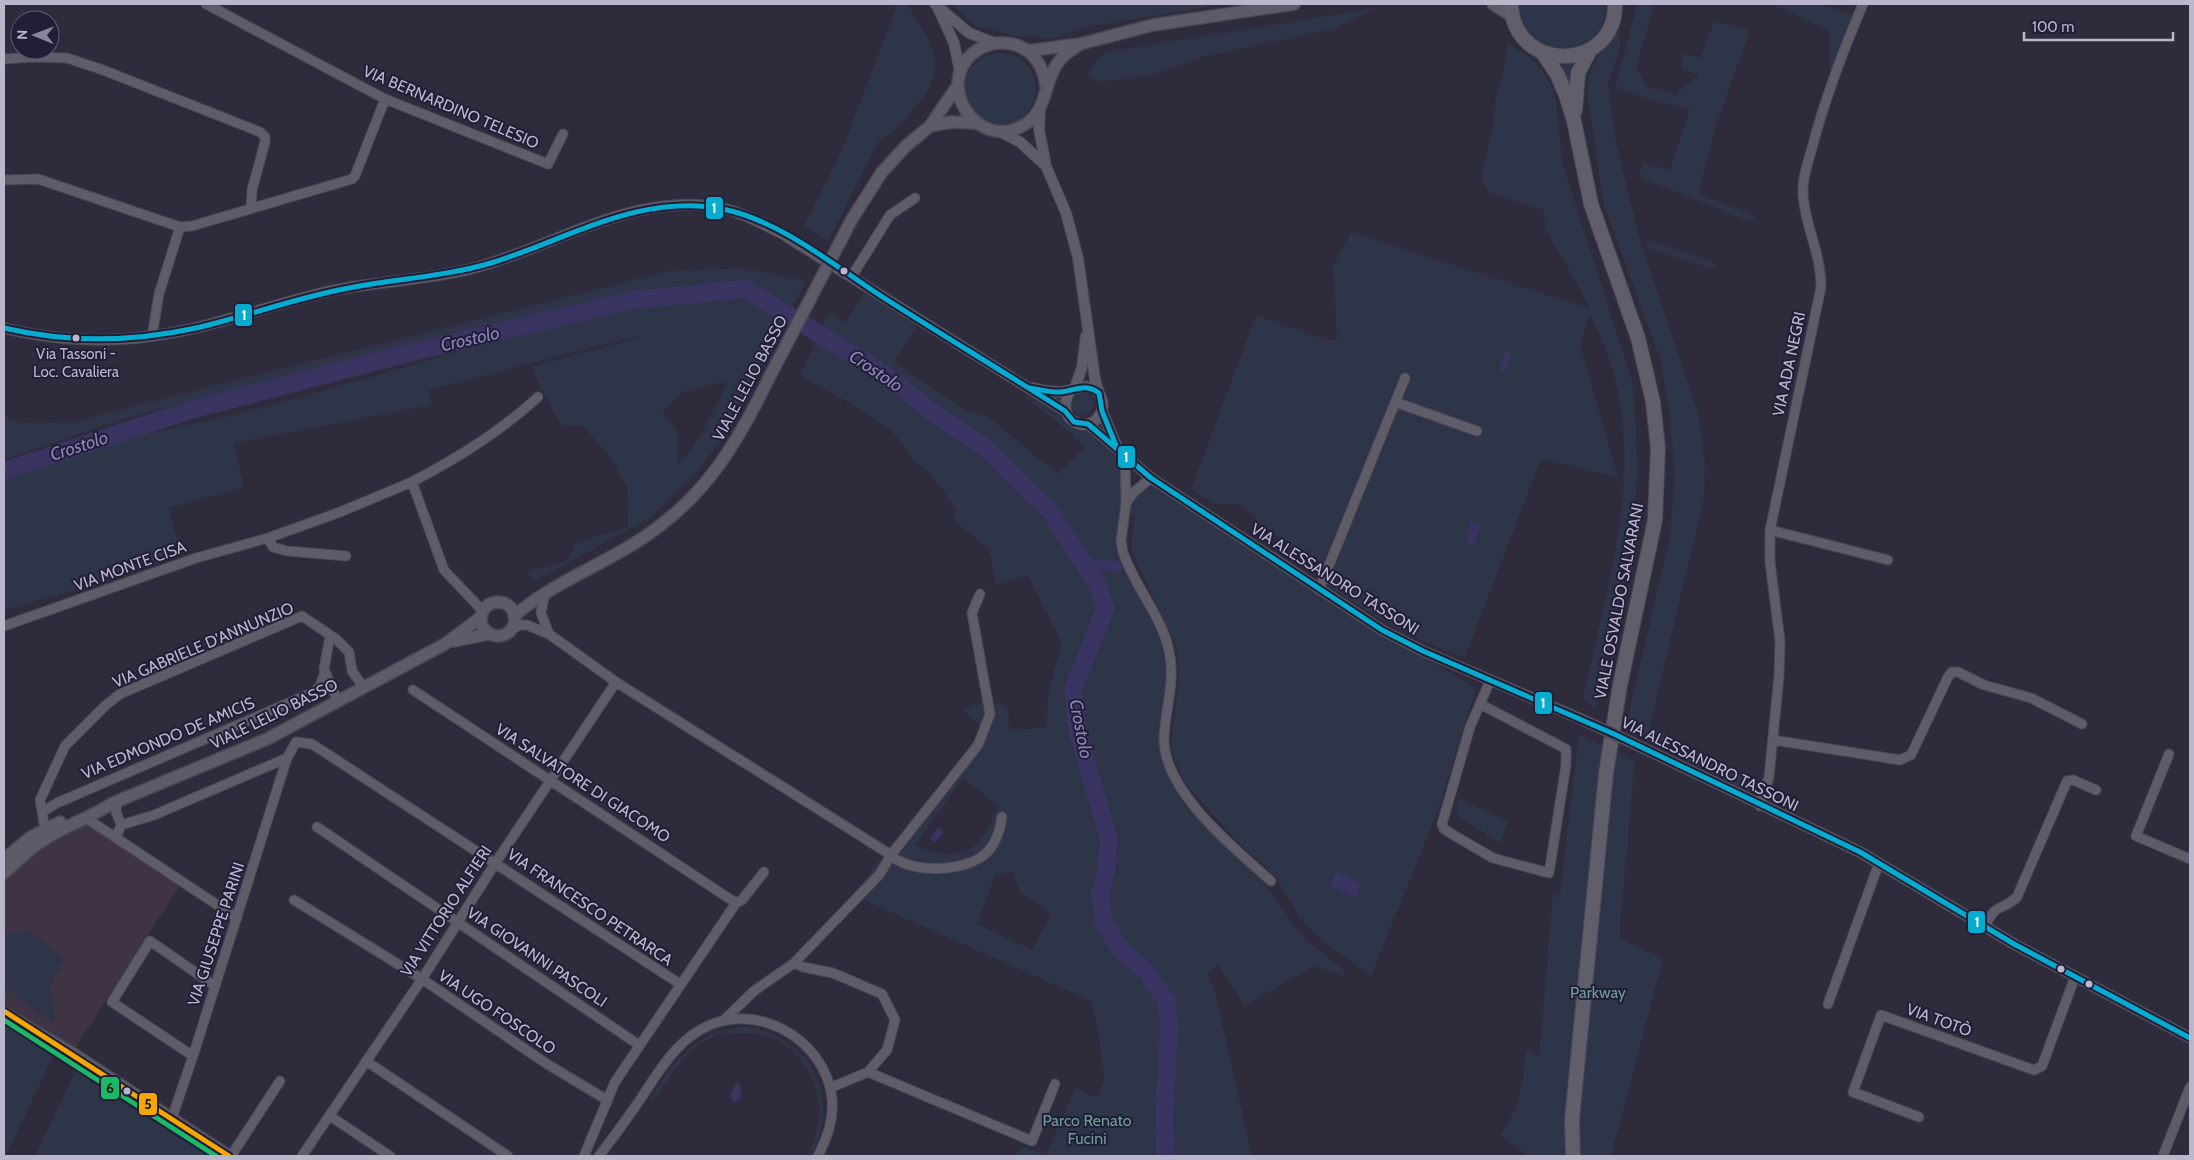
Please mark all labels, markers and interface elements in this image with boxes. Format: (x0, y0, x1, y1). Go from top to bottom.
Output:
north arrow (10, 10, 60, 60)
scale bar (2024, 10, 2173, 42)
text: 100 m (2032, 18, 2074, 36)
text: N (13, 30, 31, 40)
street label: VIA BERNARDINO TELESIO (360, 61, 542, 153)
line badge: 1 (705, 196, 724, 220)
text: 1 (711, 199, 717, 217)
unlabelled marker (839, 266, 849, 276)
line badge: 1 (234, 303, 253, 327)
text: 1 (241, 306, 247, 324)
street label: VIA ADA NEGRI (1769, 310, 1809, 418)
street label: VIALE LELIO BASSO (709, 312, 791, 444)
water label: Crostolo (438, 322, 502, 356)
marker: Via Tassoni - Loc. Cavaliera (71, 333, 81, 343)
place label: Via Tassoni - Loc. Cavaliera (33, 345, 120, 381)
water label: Crostolo (845, 345, 907, 397)
water label: Crostolo (47, 426, 111, 466)
line badge: 1 (1117, 445, 1136, 469)
text: 1 (1123, 448, 1129, 466)
street label: VIALE OSVALDO SALVARANI (1591, 501, 1647, 701)
street label: VIA ALESSANDRO TASSONI (1247, 519, 1423, 639)
street label: VIA MONTE CISA (71, 537, 189, 595)
street label: VIA GABRIELE D'ANNUNZIO (110, 598, 296, 692)
street label: VIALE LELIO BASSO (207, 675, 341, 753)
line badge: 1 (1534, 691, 1553, 715)
street label: VIA EDMONDO DE AMICIS (79, 693, 257, 783)
text: 1 (1540, 694, 1546, 712)
water label: Crostolo (1064, 698, 1098, 760)
street label: VIA ALESSANDRO TASSONI (1618, 713, 1802, 815)
street label: VIA SALVATORE DI GIACOMO (492, 719, 674, 847)
street label: VIA VITTORIO ALFIERI (396, 842, 496, 980)
street label: VIA FRANCESCO PETRARCA (504, 844, 676, 970)
street label: VIA GIUSEPPE PARINI (184, 860, 248, 1008)
street label: VIA GIOVANNI PASCOLI (463, 903, 611, 1011)
line badge: 1 (1967, 910, 1986, 934)
text: 1 (1974, 913, 1980, 931)
unlabelled marker (2056, 964, 2066, 974)
street label: VIA UGO FOSCOLO (435, 966, 559, 1058)
unlabelled marker (2084, 979, 2094, 989)
park label: Parkway (1570, 983, 1626, 1002)
street label: VIA TOTÒ (1904, 999, 1974, 1041)
line badge: 6 (100, 1076, 120, 1100)
text: 6 (106, 1079, 114, 1097)
unlabelled marker (122, 1086, 132, 1096)
line badge: 5 (138, 1092, 158, 1116)
text: 5 (144, 1095, 152, 1113)
park label: Parco Renato Fucini (1042, 1111, 1132, 1148)

